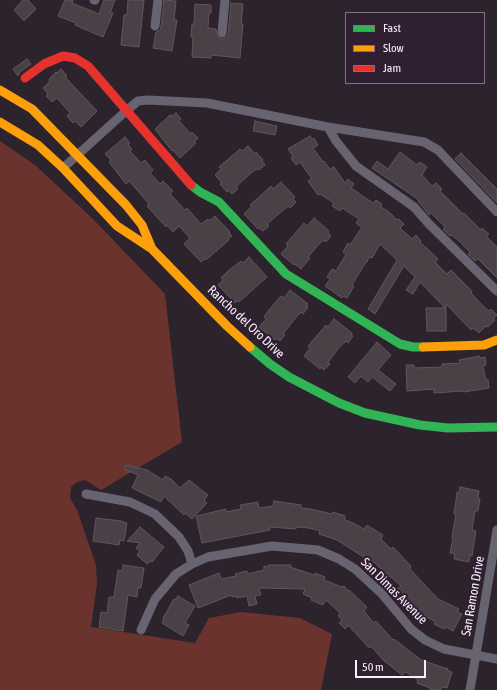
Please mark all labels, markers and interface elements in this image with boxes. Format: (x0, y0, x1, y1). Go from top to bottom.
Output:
legend (345, 12, 485, 84)
text: Fast (383, 21, 401, 35)
text: Slow (383, 41, 404, 55)
text: Jam (383, 61, 401, 75)
street label: Rancho del Oro Drive (204, 282, 288, 362)
street label: San Dimas Avenue (358, 555, 430, 627)
street label: San Ramon Drive (458, 555, 488, 637)
scale bar (357, 652, 428, 678)
text: 50 m (362, 660, 384, 674)

